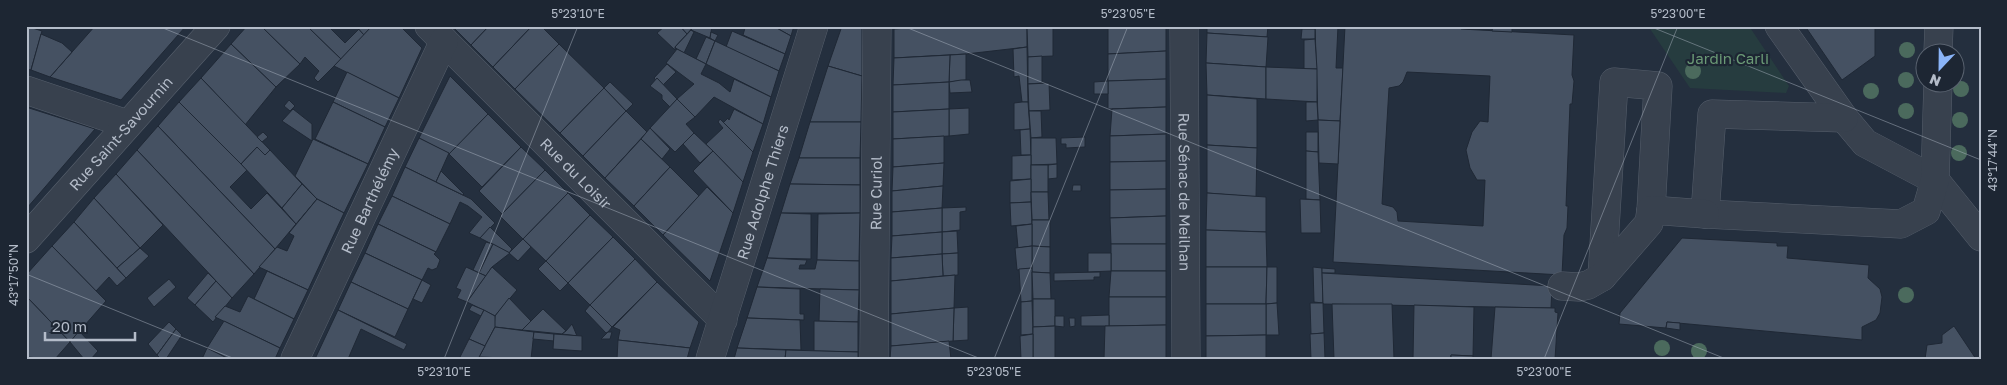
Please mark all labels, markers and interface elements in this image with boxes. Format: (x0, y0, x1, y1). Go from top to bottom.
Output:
text: 5°23'10"E (551, 6, 605, 21)
text: 5°23'05"E (1101, 6, 1155, 21)
text: 5°23'00"E (1650, 6, 1706, 21)
north arrow (1914, 42, 1964, 92)
park label: Jardin Carli (1687, 49, 1769, 67)
text: N (1927, 71, 1943, 90)
street label: Rue Saint-Savournin (65, 72, 176, 194)
street label: Rue Sénac de Meilhan (1176, 113, 1194, 271)
street label: Rue Adolphe Thiers (733, 122, 792, 262)
text: 43°17'44"N (1985, 129, 2000, 191)
street label: Rue du Loisir (537, 134, 615, 212)
street label: Rue Barthélémy (337, 144, 402, 256)
street label: Rue Curiol (866, 156, 885, 230)
text: 43°17'50"N (6, 244, 21, 306)
scale bar (45, 310, 135, 342)
text: 20 m (52, 317, 87, 335)
text: 5°23'10"E (417, 364, 471, 379)
text: 5°23'05"E (967, 364, 1021, 379)
text: 5°23'00"E (1516, 364, 1572, 379)

